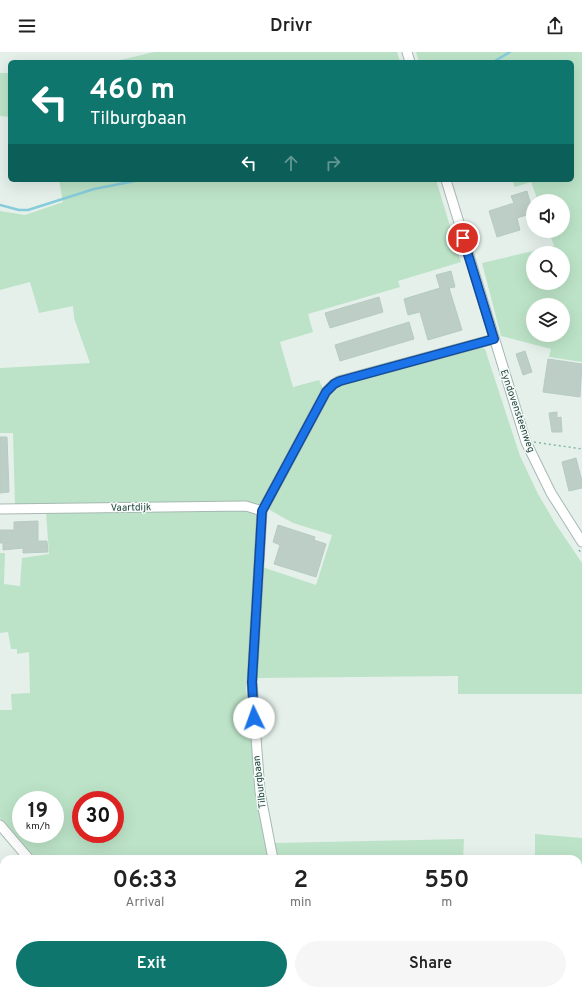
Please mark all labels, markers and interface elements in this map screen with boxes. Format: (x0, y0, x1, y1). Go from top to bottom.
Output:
icon: menu (16, 15, 38, 37)
text: Drivr (270, 15, 312, 38)
icon: share (544, 15, 566, 37)
text: 460 m (90, 73, 175, 109)
icon: left (24, 76, 76, 128)
text: Tilburgbaan (90, 108, 187, 131)
icon: left (238, 152, 260, 174)
icon: ahead (280, 152, 302, 174)
icon: right (322, 152, 344, 174)
map controls (526, 194, 570, 342)
button: sound (526, 194, 570, 238)
pin (446, 221, 480, 255)
icon: arrive (452, 227, 474, 249)
button: search (526, 246, 570, 290)
button: layers (526, 298, 570, 342)
street label: Eyndovensteenweg (497, 368, 537, 454)
street label: Vaartdijk (111, 501, 151, 515)
position arrow (233, 697, 275, 739)
street label: Tilburgbaan (250, 755, 270, 809)
speed limit sign: 30 (72, 791, 124, 843)
text: 19 (28, 799, 48, 825)
text: km/h (26, 820, 50, 833)
text: 06:33 (113, 866, 177, 896)
text: 2 (293, 866, 308, 896)
text: 550 (424, 866, 469, 896)
text: Arrival (126, 895, 164, 911)
text: min (290, 895, 312, 911)
text: m (441, 895, 452, 911)
button: Exit (16, 941, 287, 987)
button: Share (295, 941, 566, 987)

